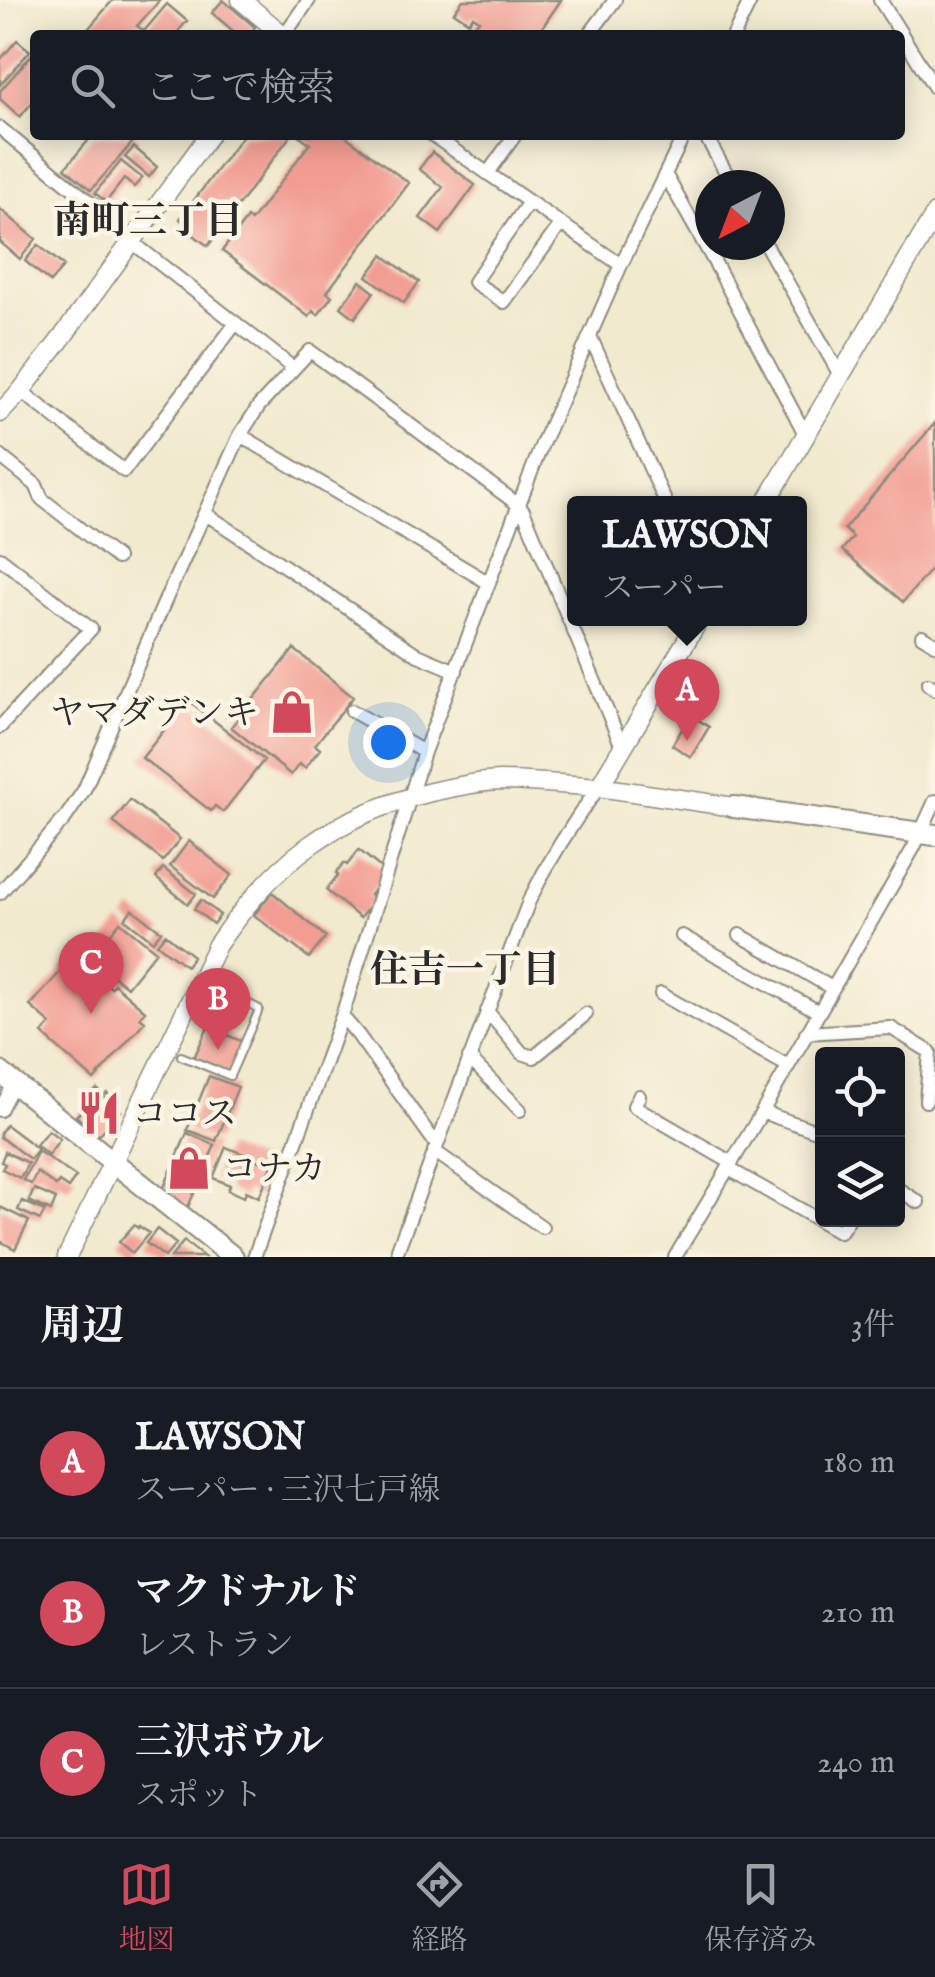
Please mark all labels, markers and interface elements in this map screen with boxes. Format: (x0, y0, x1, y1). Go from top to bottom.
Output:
search box (30, 30, 905, 140)
icon: search (65, 58, 120, 113)
text: ここで検索 (145, 66, 335, 114)
north arrow (695, 170, 785, 260)
district label: 南町三丁目 (53, 199, 243, 247)
popup (567, 496, 807, 626)
text: LAWSON (602, 513, 772, 561)
text: スーパー (602, 569, 727, 610)
pin: A (654, 658, 720, 741)
shop icon: ヤマダデンキ (268, 688, 316, 736)
place label: ヤマダデンキ (50, 692, 259, 737)
your location (363, 717, 414, 768)
pin: C (58, 932, 124, 1014)
district label: 住吉一丁目 (370, 948, 560, 996)
pin: B (186, 968, 250, 1050)
map controls (815, 1047, 905, 1227)
button: locate (815, 1047, 905, 1137)
restaurant icon: ココス (75, 1089, 123, 1137)
place label: ココス (132, 1093, 237, 1138)
button: layers (815, 1137, 905, 1227)
shop icon: コナカ (165, 1144, 213, 1192)
place label: コナカ (222, 1148, 326, 1193)
text: 周辺 (40, 1301, 124, 1354)
text: 3件 (851, 1306, 895, 1347)
text: LAWSON (135, 1415, 306, 1463)
text: A (62, 1443, 83, 1484)
text: 180 m (823, 1443, 895, 1484)
text: スーパー · 三沢七戸線 (135, 1471, 441, 1512)
text: マクドナルド (135, 1570, 361, 1618)
text: B (62, 1593, 83, 1634)
text: 210 m (821, 1593, 895, 1634)
text: レストラン (135, 1626, 294, 1667)
text: 三沢ボウル (135, 1720, 324, 1768)
text: C (61, 1743, 84, 1784)
text: 240 m (817, 1743, 895, 1784)
text: スポット (135, 1776, 263, 1817)
tab: 地図 (118, 1857, 175, 1959)
tab: 経路 (411, 1857, 468, 1959)
tab: 保存済み (704, 1857, 817, 1959)

